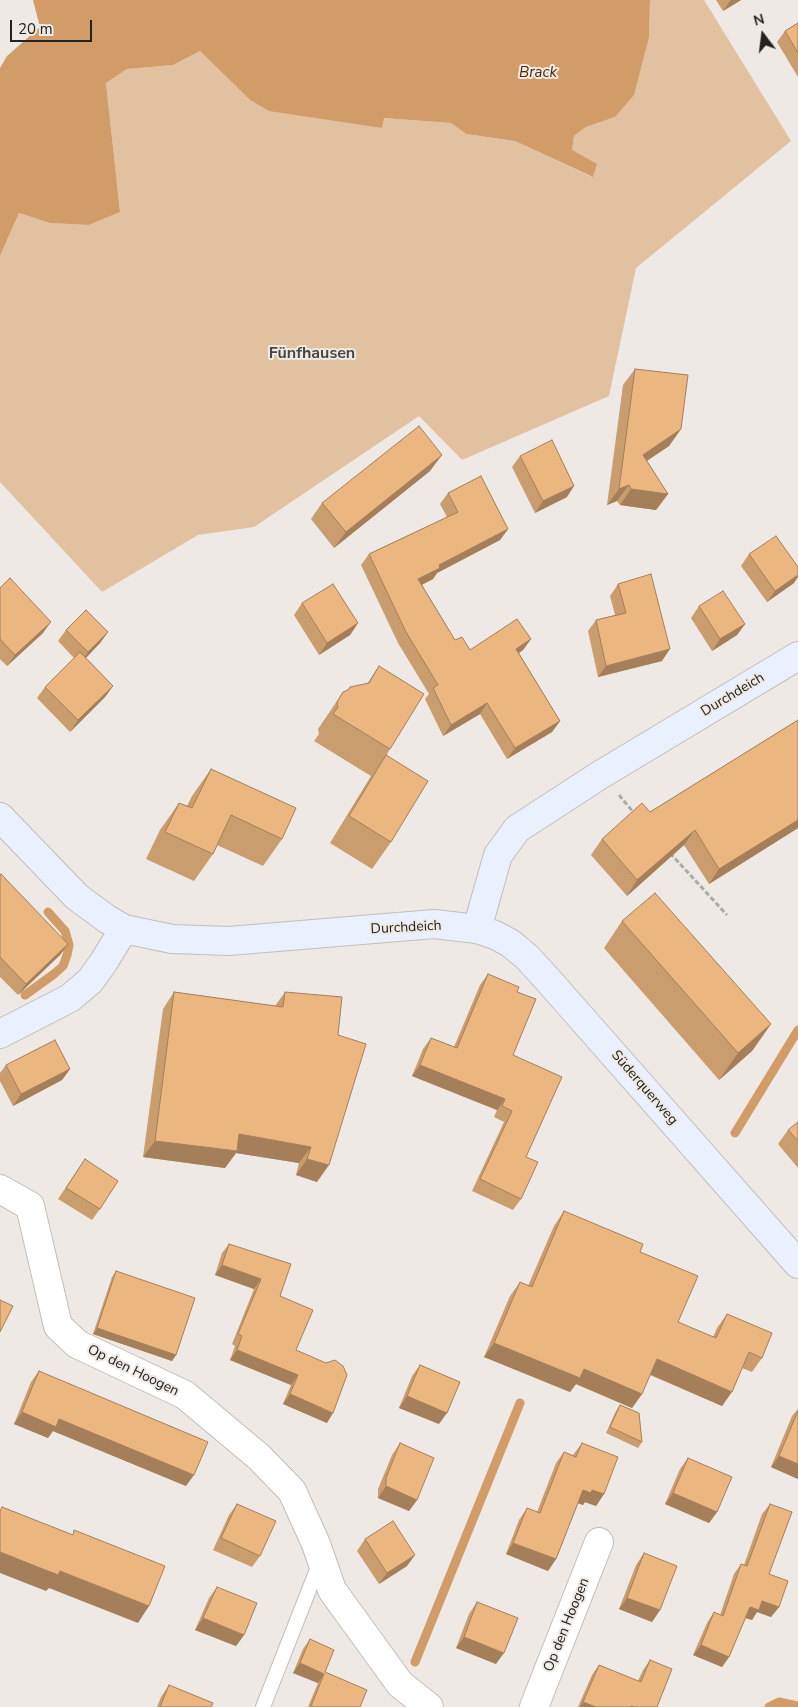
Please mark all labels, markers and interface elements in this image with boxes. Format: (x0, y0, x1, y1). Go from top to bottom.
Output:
text: N (751, 9, 767, 31)
scale bar (12, 10, 95, 42)
north arrow (738, 10, 788, 60)
text: 20 m (18, 19, 53, 39)
water label: Brack (519, 64, 557, 82)
district label: Fünfhausen (269, 344, 355, 364)
street label: Durchdeich (698, 670, 768, 720)
street label: Durchdeich (370, 918, 442, 938)
street label: Süderquerweg (607, 1047, 681, 1129)
street label: Op den Hoogen (85, 1342, 181, 1400)
street label: Op den Hoogen (541, 1576, 593, 1674)

